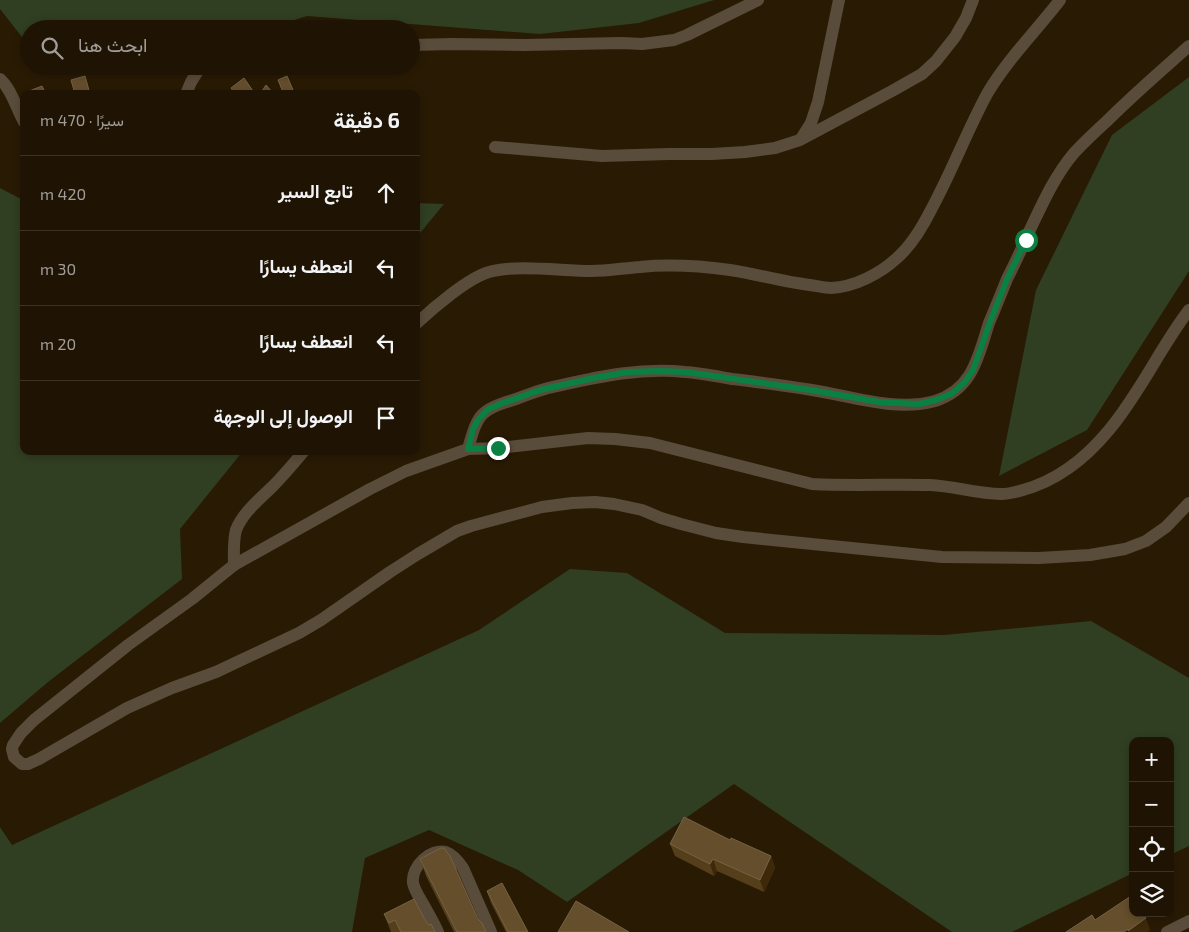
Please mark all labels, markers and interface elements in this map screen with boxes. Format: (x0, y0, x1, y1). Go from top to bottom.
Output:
search box (20, 20, 420, 75)
text: ابحث هنا (78, 33, 147, 56)
icon: search (38, 34, 66, 62)
text: 6 دقيقة (334, 107, 400, 132)
text: سيرًا · 470 m (40, 110, 124, 129)
text: تابع السير (278, 179, 353, 202)
icon: ahead (372, 179, 400, 207)
text: 420 m (40, 184, 86, 203)
route start (1015, 229, 1038, 252)
text: انعطف يسارًا (259, 254, 353, 277)
icon: left (372, 254, 400, 282)
text: 30 m (40, 259, 76, 278)
text: انعطف يسارًا (259, 329, 353, 352)
icon: left (372, 329, 400, 357)
text: 20 m (40, 334, 76, 353)
text: الوصول إلى الوجهة (213, 404, 353, 427)
icon: arrive (372, 404, 400, 432)
route end (487, 437, 510, 460)
map controls (1129, 737, 1174, 917)
button: + (1129, 737, 1174, 782)
button: − (1129, 782, 1174, 827)
button: locate (1129, 827, 1174, 872)
button: layers (1129, 872, 1174, 917)

